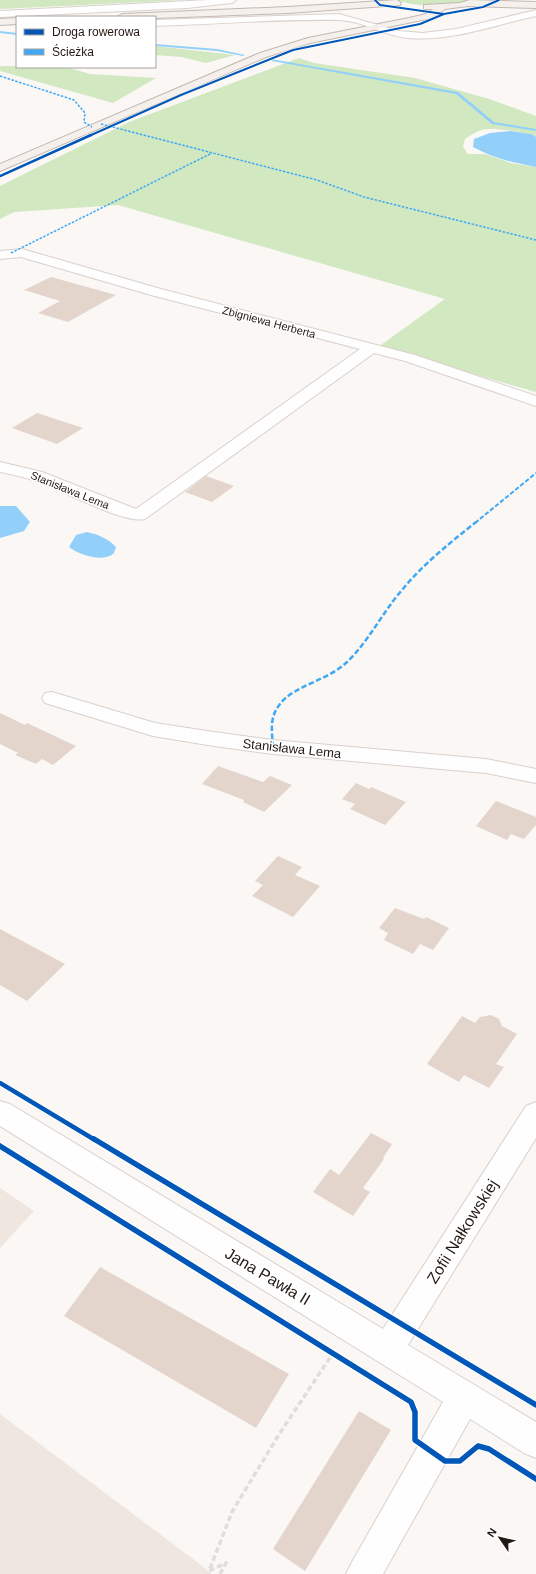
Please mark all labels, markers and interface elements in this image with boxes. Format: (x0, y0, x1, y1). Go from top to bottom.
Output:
legend (16, 16, 156, 68)
text: Droga rowerowa (52, 25, 140, 39)
text: Ścieżka (52, 44, 94, 59)
street label: Zbigniewa Herberta (221, 304, 318, 340)
street label: Stanisława Lema (29, 469, 112, 512)
street label: Stanisława Lema (242, 736, 343, 761)
street label: Zofii Nałkowskiej (424, 1176, 501, 1286)
street label: Jana Pawła II (222, 1244, 313, 1308)
north arrow (480, 1518, 520, 1558)
text: N (485, 1526, 499, 1539)

